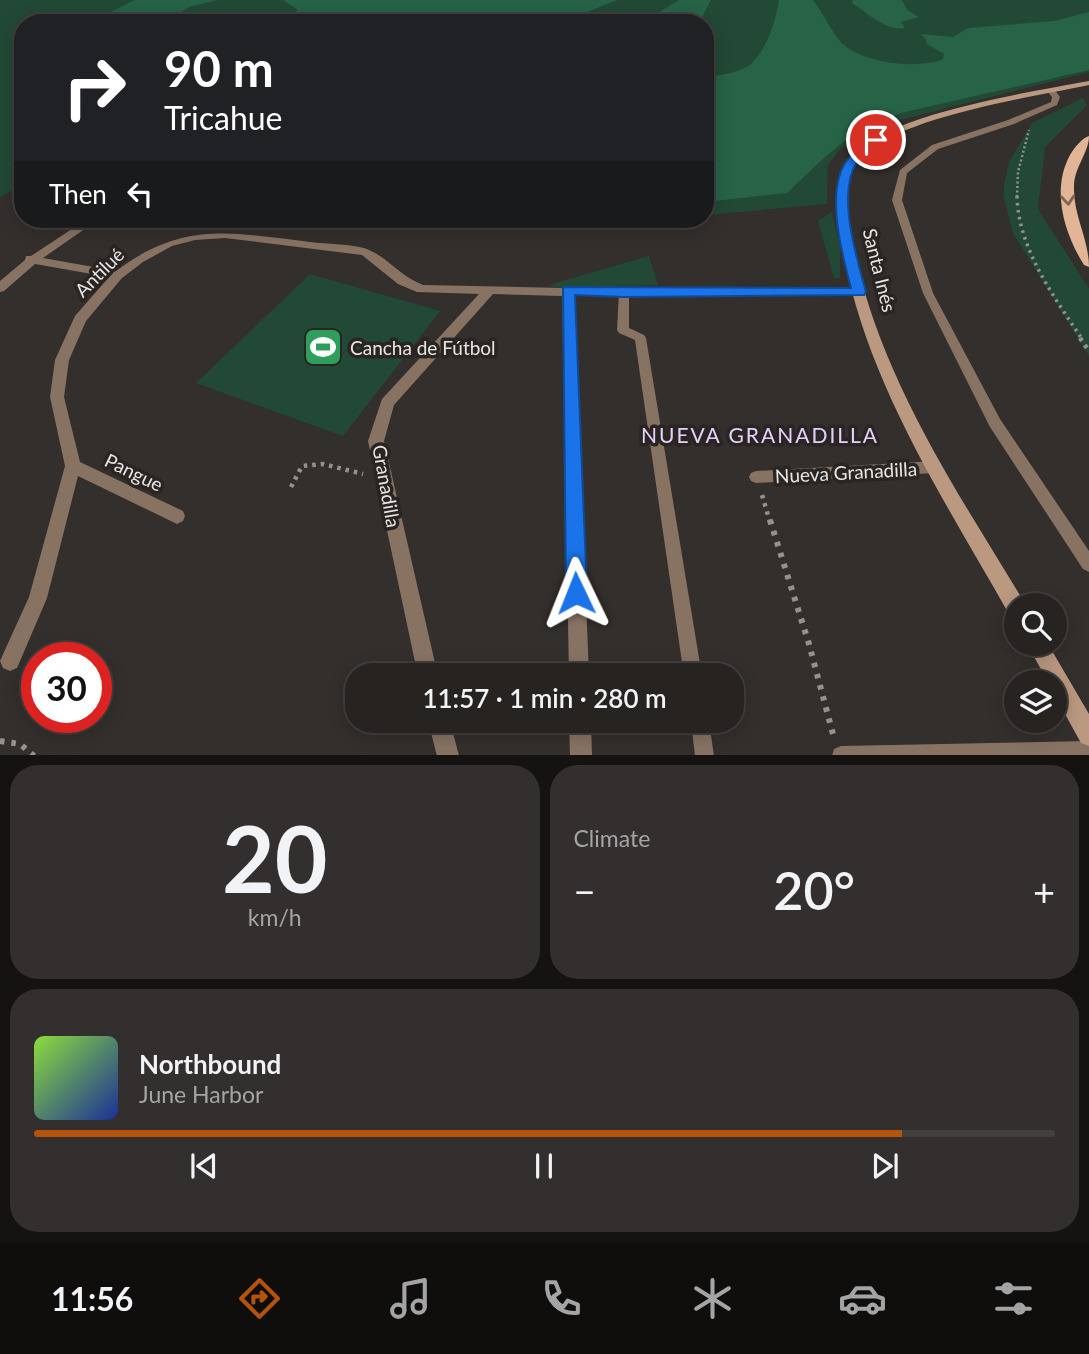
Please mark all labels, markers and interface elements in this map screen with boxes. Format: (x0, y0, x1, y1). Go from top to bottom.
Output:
text: 90 m (164, 39, 274, 97)
icon: right (49, 42, 140, 133)
text: Tricahue (164, 98, 282, 137)
pin (846, 110, 906, 170)
icon: arrive (857, 121, 895, 159)
icon: left (121, 175, 159, 213)
text: Then (49, 178, 107, 210)
one-way arrow (1060, 195, 1075, 206)
street label: Santa Inés (859, 226, 901, 314)
street label: Antilué (70, 243, 128, 301)
sports icon: Cancha de Fútbol (302, 326, 344, 368)
place label: Cancha de Fútbol (350, 336, 496, 359)
district label: NUEVA GRANADILLA (641, 422, 879, 447)
street label: Granadilla (368, 443, 406, 529)
street label: Pangue (101, 448, 167, 496)
street label: Nueva Granadilla (774, 457, 918, 487)
position arrow (539, 556, 613, 630)
map controls (1004, 593, 1067, 733)
button: search (1004, 593, 1067, 656)
speed limit sign: 30 (21, 642, 112, 733)
button: layers (1004, 670, 1067, 733)
text: 11:57 · 1 min · 280 m (422, 682, 667, 714)
text: 20 (222, 803, 328, 912)
text: Climate (574, 824, 650, 852)
text: 20° (773, 859, 855, 921)
text: − (574, 868, 596, 914)
text: + (1033, 868, 1055, 914)
text: km/h (248, 903, 302, 931)
text: Northbound (139, 1048, 281, 1080)
text: June Harbor (139, 1080, 263, 1108)
icon: previous (185, 1147, 223, 1185)
icon: pause (525, 1147, 563, 1185)
icon: next (866, 1147, 904, 1185)
icon: directions (235, 1274, 284, 1323)
icon: music (386, 1274, 435, 1323)
icon: phone (537, 1274, 586, 1323)
icon: climate (688, 1274, 737, 1323)
icon: car (838, 1274, 887, 1323)
icon: filters (989, 1274, 1038, 1323)
text: 11:56 (51, 1279, 133, 1318)

